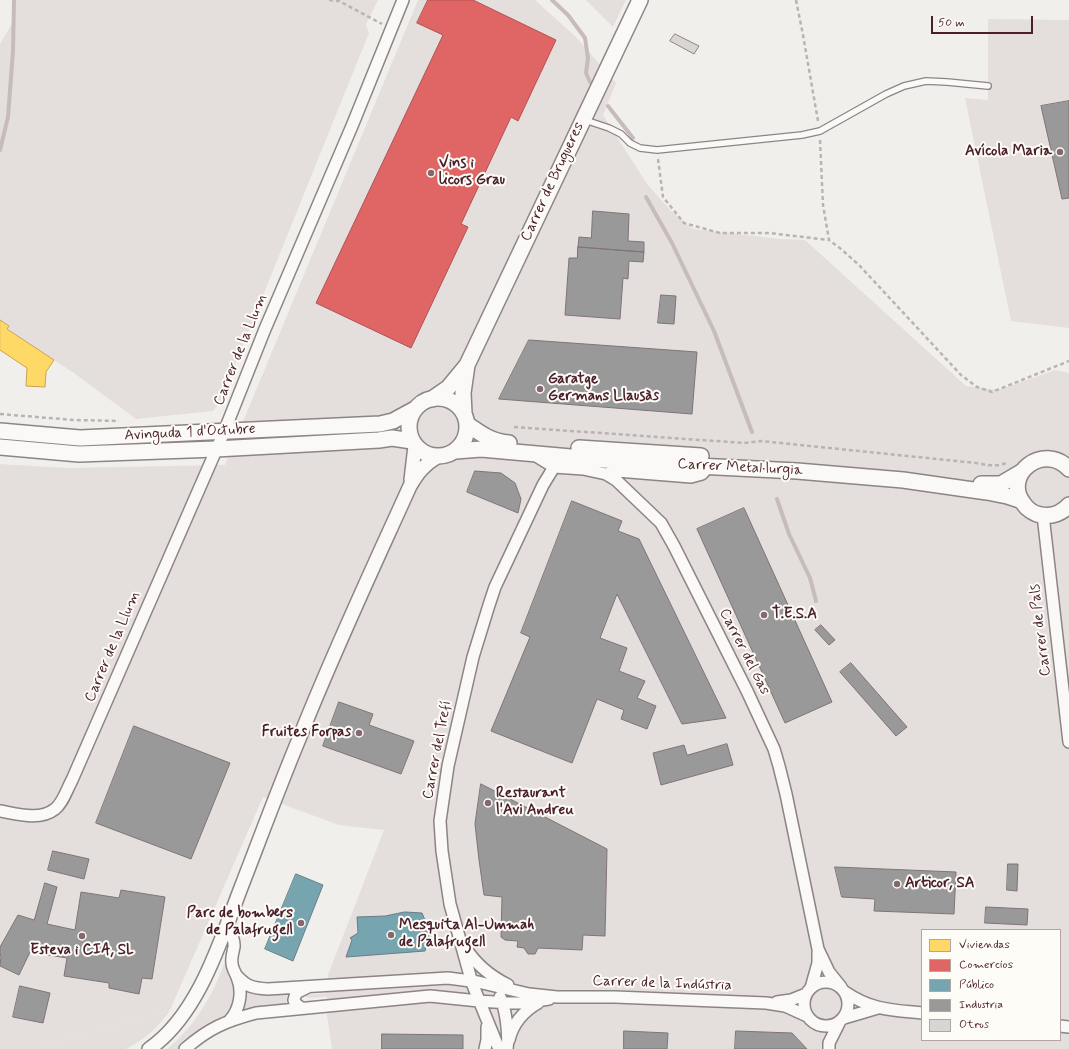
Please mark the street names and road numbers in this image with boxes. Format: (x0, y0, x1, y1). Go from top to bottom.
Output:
street label: Carrer de Brugueres (517, 120, 589, 244)
street label: Carrer de la Llum (210, 292, 272, 408)
street label: Avinguda 1 d'Octubre (124, 421, 256, 445)
street label: Carrer Metal·lurgia (677, 456, 803, 480)
street label: Carrer de Pals (1026, 583, 1056, 677)
street label: Carrer de la Llum (82, 589, 144, 705)
street label: Carrer del Gas (715, 606, 773, 698)
street label: Carrer del Trefí (420, 699, 456, 801)
street label: Carrer de la Indústria (592, 973, 732, 995)

